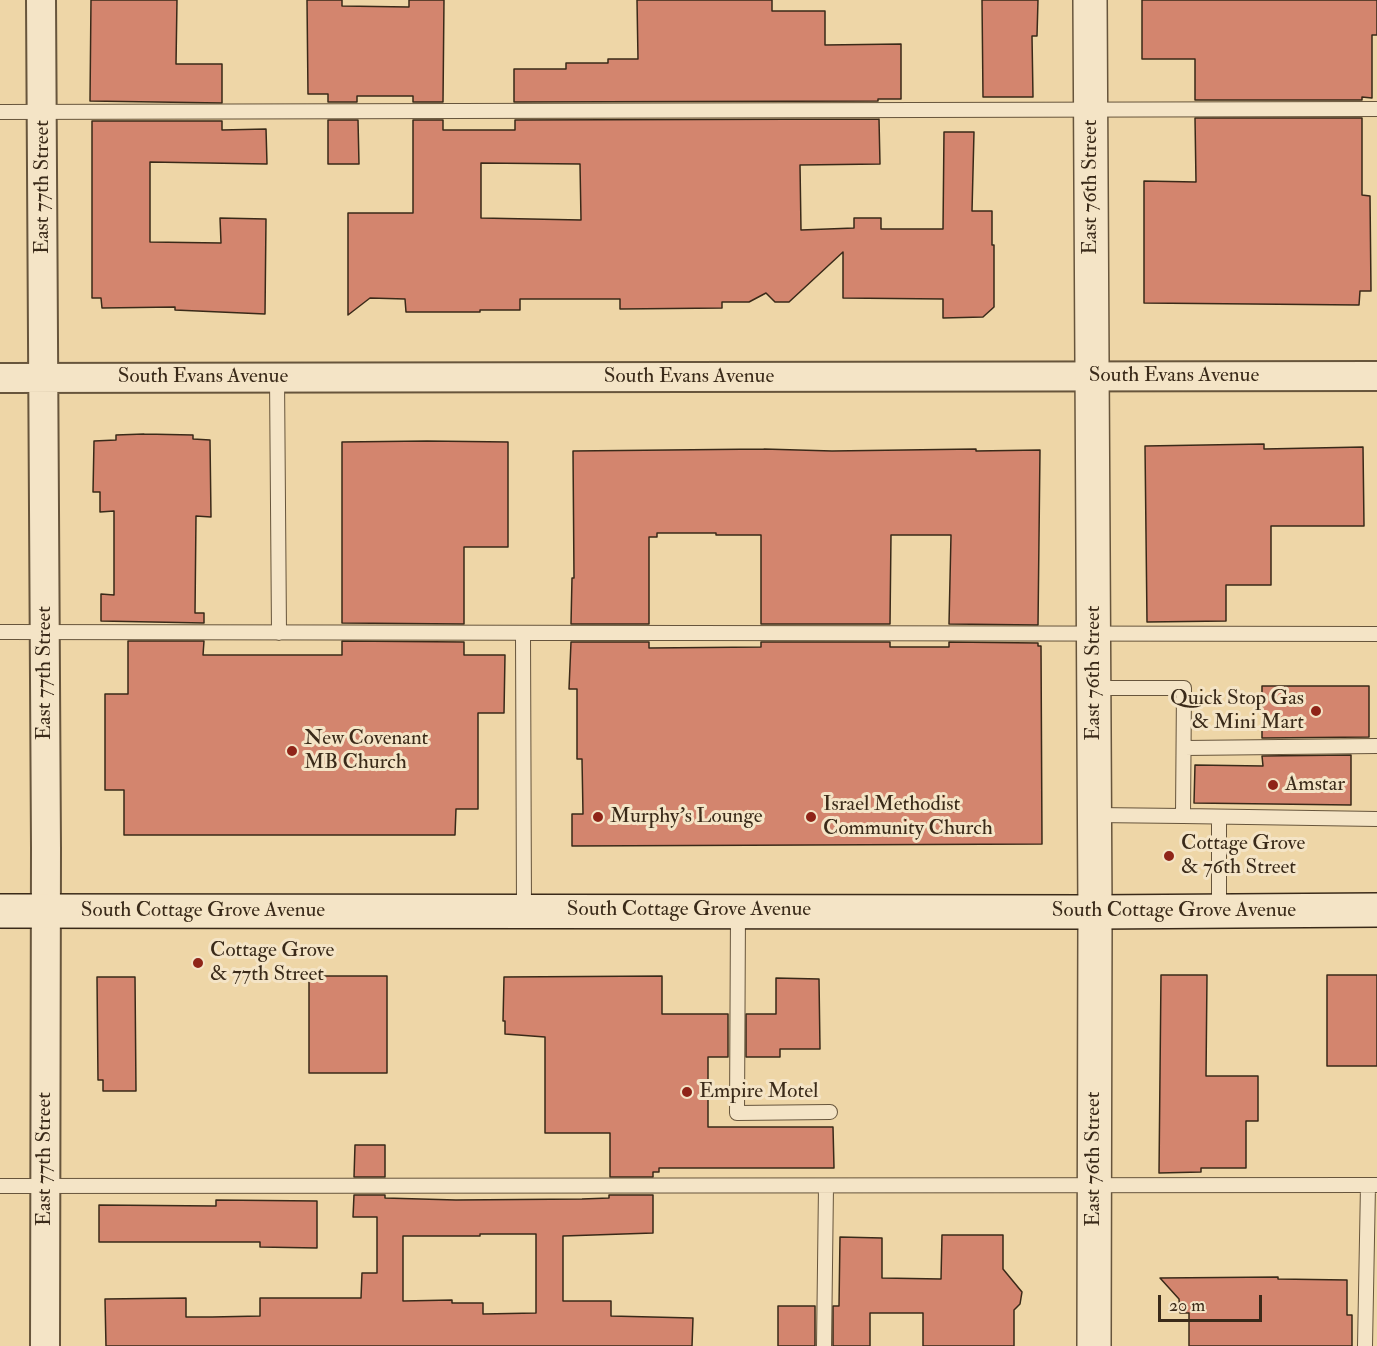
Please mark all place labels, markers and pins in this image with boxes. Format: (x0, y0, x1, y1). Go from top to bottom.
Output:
place label: Quick Stop Gas & Mini Mart (1170, 686, 1304, 736)
marker: Quick Stop Gas & Mini Mart (1309, 704, 1323, 718)
place label: New Covenant MB Church (304, 726, 428, 776)
marker: New Covenant MB Church (285, 744, 299, 758)
place label: Amstar (1285, 772, 1345, 798)
marker: Amstar (1266, 778, 1280, 792)
place label: Israel Methodist Community Church (823, 792, 993, 842)
place label: Murphy's Lounge (610, 804, 762, 830)
marker: Murphy's Lounge (591, 810, 605, 824)
marker: Israel Methodist Community Church (804, 810, 818, 824)
place label: Cottage Grove & 76th Street (1181, 831, 1305, 881)
marker: Cottage Grove & 76th Street (1162, 849, 1176, 863)
place label: Cottage Grove & 77th Street (210, 938, 334, 988)
marker: Cottage Grove & 77th Street (191, 956, 205, 970)
place label: Empire Motel (699, 1079, 818, 1105)
marker: Empire Motel (680, 1085, 694, 1099)

